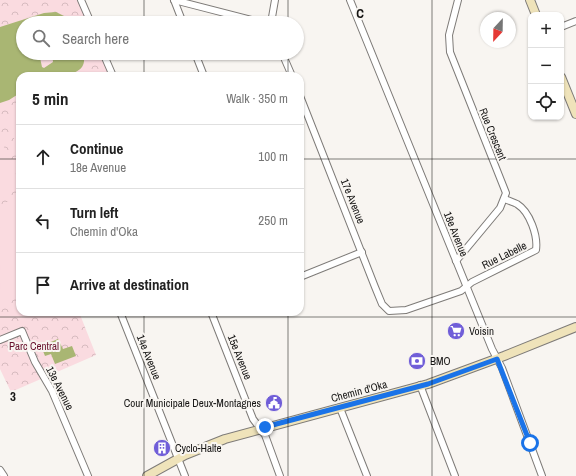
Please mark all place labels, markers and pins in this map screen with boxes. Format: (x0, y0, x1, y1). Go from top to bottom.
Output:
supermarket icon: Voisin (446, 321, 466, 341)
place label: Voisin (469, 324, 494, 338)
bank icon: BMO (407, 351, 427, 371)
place label: BMO (430, 354, 451, 368)
public building icon: Cour Municipale Deux-Montagnes (264, 393, 284, 413)
place label: Cour Municipale Deux-Montagnes (124, 396, 261, 410)
building icon: Cyclo-Halte (152, 438, 172, 458)
place label: Cyclo-Halte (175, 441, 222, 455)

